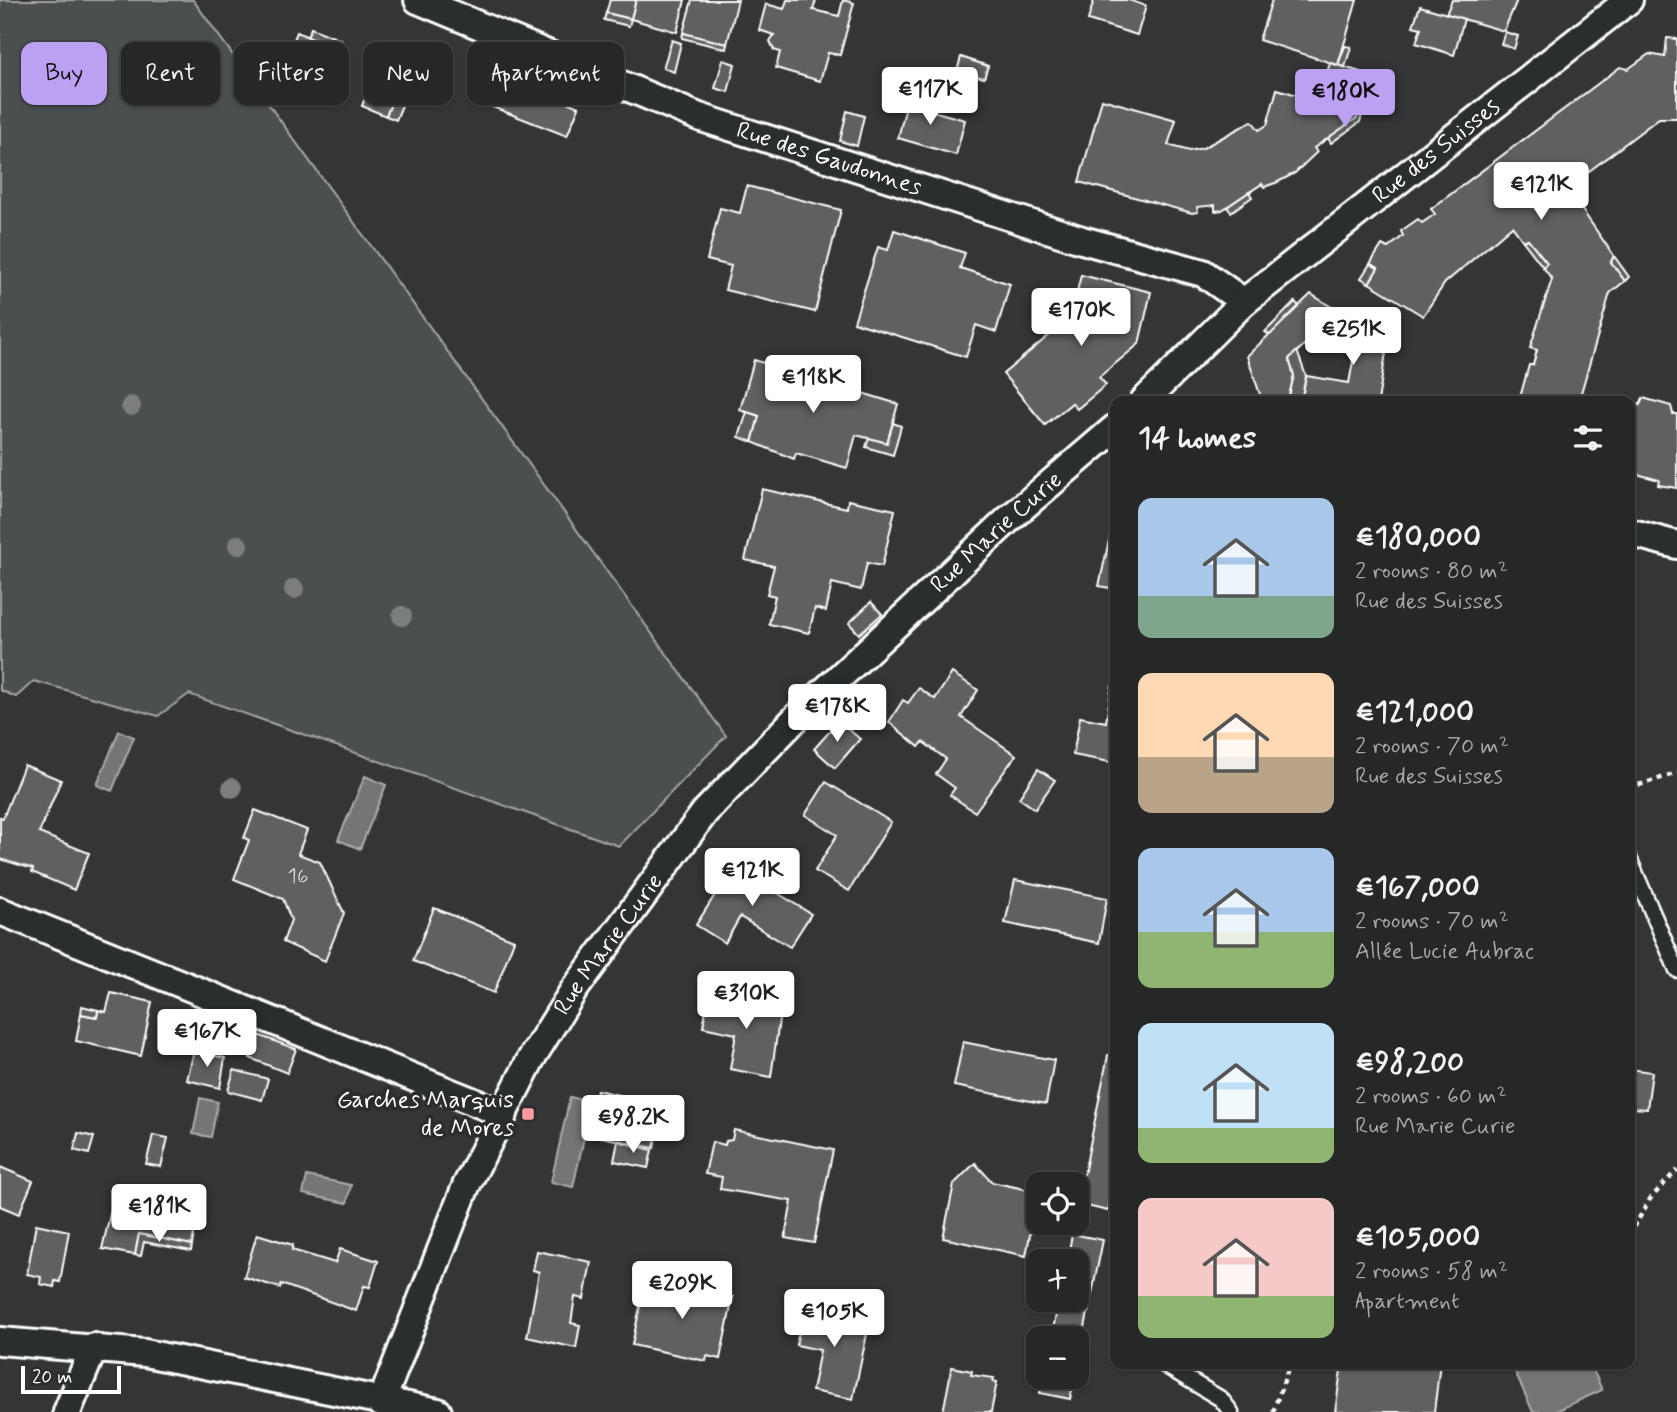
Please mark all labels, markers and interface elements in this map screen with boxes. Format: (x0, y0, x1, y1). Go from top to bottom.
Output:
chip: Buy (21, 42, 107, 105)
chip: Rent (121, 42, 220, 105)
chip: Filters (234, 42, 349, 105)
chip: New (363, 42, 453, 105)
chip: Apartment (467, 42, 624, 105)
pin: €117K (881, 68, 979, 127)
pin: €180K (1296, 69, 1394, 129)
text: €117K (898, 75, 962, 105)
text: €180K (1311, 77, 1379, 107)
street label: Rue des Suisses (1366, 91, 1506, 211)
street label: Rue des Gaudonnes (732, 114, 926, 203)
pin: €121K (1492, 162, 1590, 222)
text: €121K (1510, 170, 1572, 200)
pin: €170K (1032, 288, 1130, 348)
text: €170K (1048, 296, 1115, 326)
pin: €251K (1304, 308, 1402, 367)
text: €251K (1321, 315, 1385, 345)
pin: €118K (764, 356, 862, 415)
text: €118K (781, 363, 845, 393)
text: 14 homes (1138, 419, 1256, 458)
icon: filters (1569, 419, 1607, 457)
street label: Rue Marie Curie (924, 465, 1069, 600)
text: €180,000 (1355, 518, 1481, 557)
icon: home (1194, 526, 1278, 610)
text: 2 rooms · 80 m² (1355, 557, 1508, 587)
text: Rue des Suisses (1355, 587, 1503, 617)
pin: €178K (788, 684, 886, 744)
text: €178K (804, 692, 870, 722)
text: €121,000 (1355, 693, 1474, 732)
icon: home (1194, 701, 1278, 785)
text: 2 rooms · 70 m² (1355, 732, 1509, 762)
text: Rue des Suisses (1355, 762, 1503, 792)
pin: €121K (703, 848, 801, 908)
text: €121K (721, 856, 783, 886)
house number: 16 (288, 862, 309, 890)
street label: Rue Marie Curie (547, 867, 670, 1021)
text: €167,000 (1355, 868, 1480, 907)
icon: home (1194, 876, 1278, 960)
text: 2 rooms · 70 m² (1355, 907, 1509, 937)
text: Allée Lucie Aubrac (1355, 937, 1534, 967)
pin: €310K (697, 972, 795, 1031)
text: €310K (713, 979, 779, 1009)
pin: €167K (158, 1010, 256, 1069)
text: €167K (173, 1017, 241, 1047)
text: €98,200 (1355, 1043, 1464, 1082)
icon: home (1194, 1051, 1278, 1135)
text: 2 rooms · 60 m² (1355, 1082, 1507, 1112)
place label: Garches Marquis de Mores (337, 1085, 514, 1144)
pin: €98.2K (576, 1096, 690, 1155)
text: €98.2K (597, 1103, 669, 1133)
marker: Garches Marquis de Mores (520, 1106, 536, 1122)
text: Rue Marie Curie (1355, 1112, 1515, 1142)
map controls (1026, 1172, 1089, 1389)
button: locate (1026, 1172, 1089, 1235)
pin: €181K (110, 1184, 208, 1244)
text: €181K (127, 1192, 191, 1222)
text: €105,000 (1355, 1218, 1480, 1257)
icon: home (1194, 1226, 1278, 1310)
button: + (1026, 1249, 1089, 1312)
text: 2 rooms · 58 m² (1355, 1257, 1508, 1287)
pin: €209K (633, 1262, 731, 1321)
text: €209K (648, 1269, 716, 1299)
text: Apartment (1355, 1287, 1460, 1317)
pin: €105K (785, 1290, 883, 1349)
text: €105K (800, 1297, 868, 1327)
button: − (1026, 1326, 1089, 1389)
scale bar (21, 1363, 121, 1395)
text: 20 m (32, 1365, 72, 1390)

